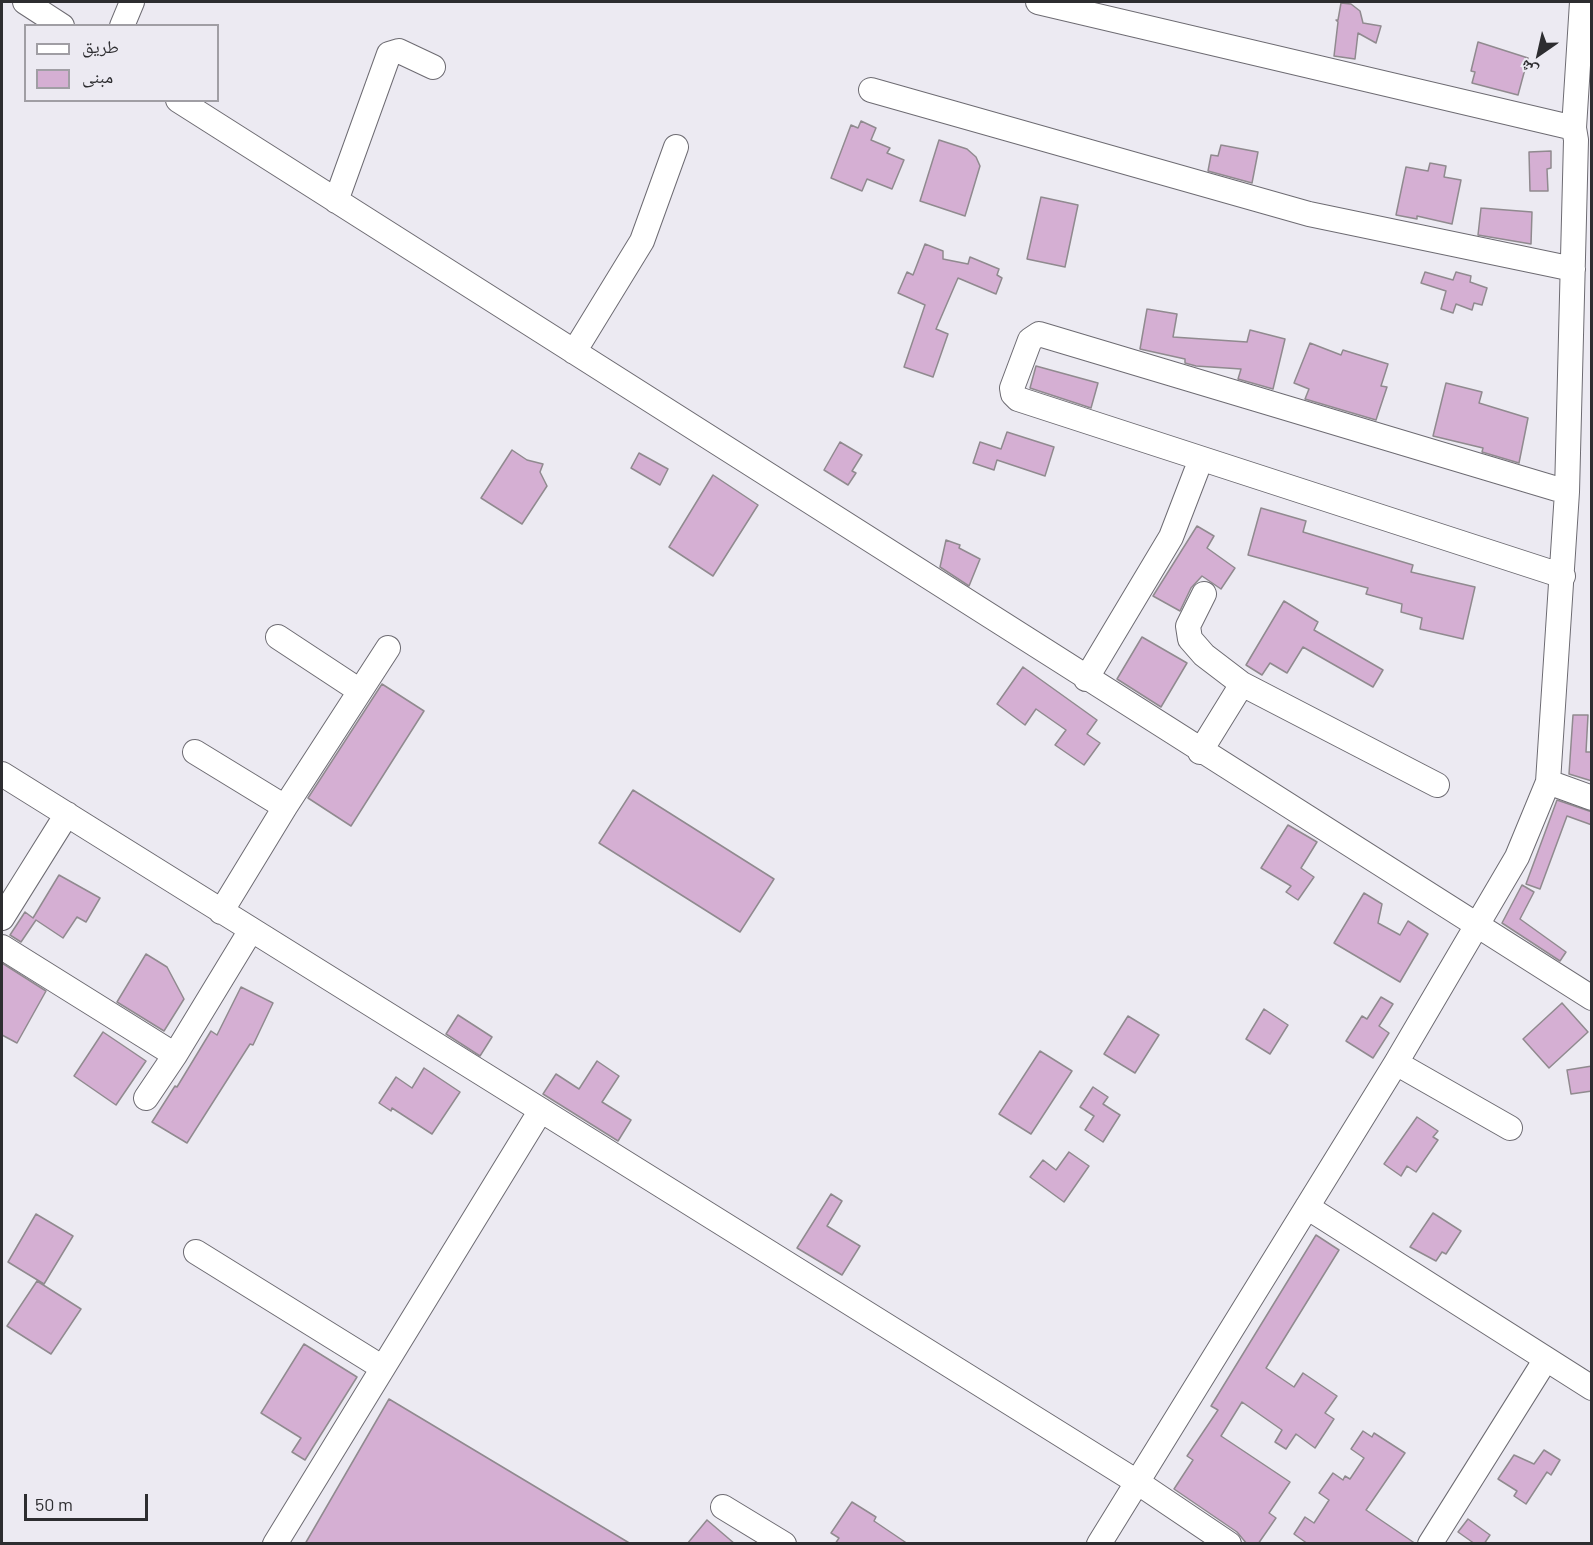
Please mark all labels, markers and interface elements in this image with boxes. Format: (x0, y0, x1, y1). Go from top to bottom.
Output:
legend (24, 24, 219, 102)
north arrow (1509, 24, 1569, 84)
text: طريق (82, 35, 119, 57)
text: ش (1516, 57, 1541, 82)
text: مبنى (82, 65, 113, 87)
scale bar (27, 1482, 152, 1520)
text: 50 m (35, 1493, 73, 1515)

